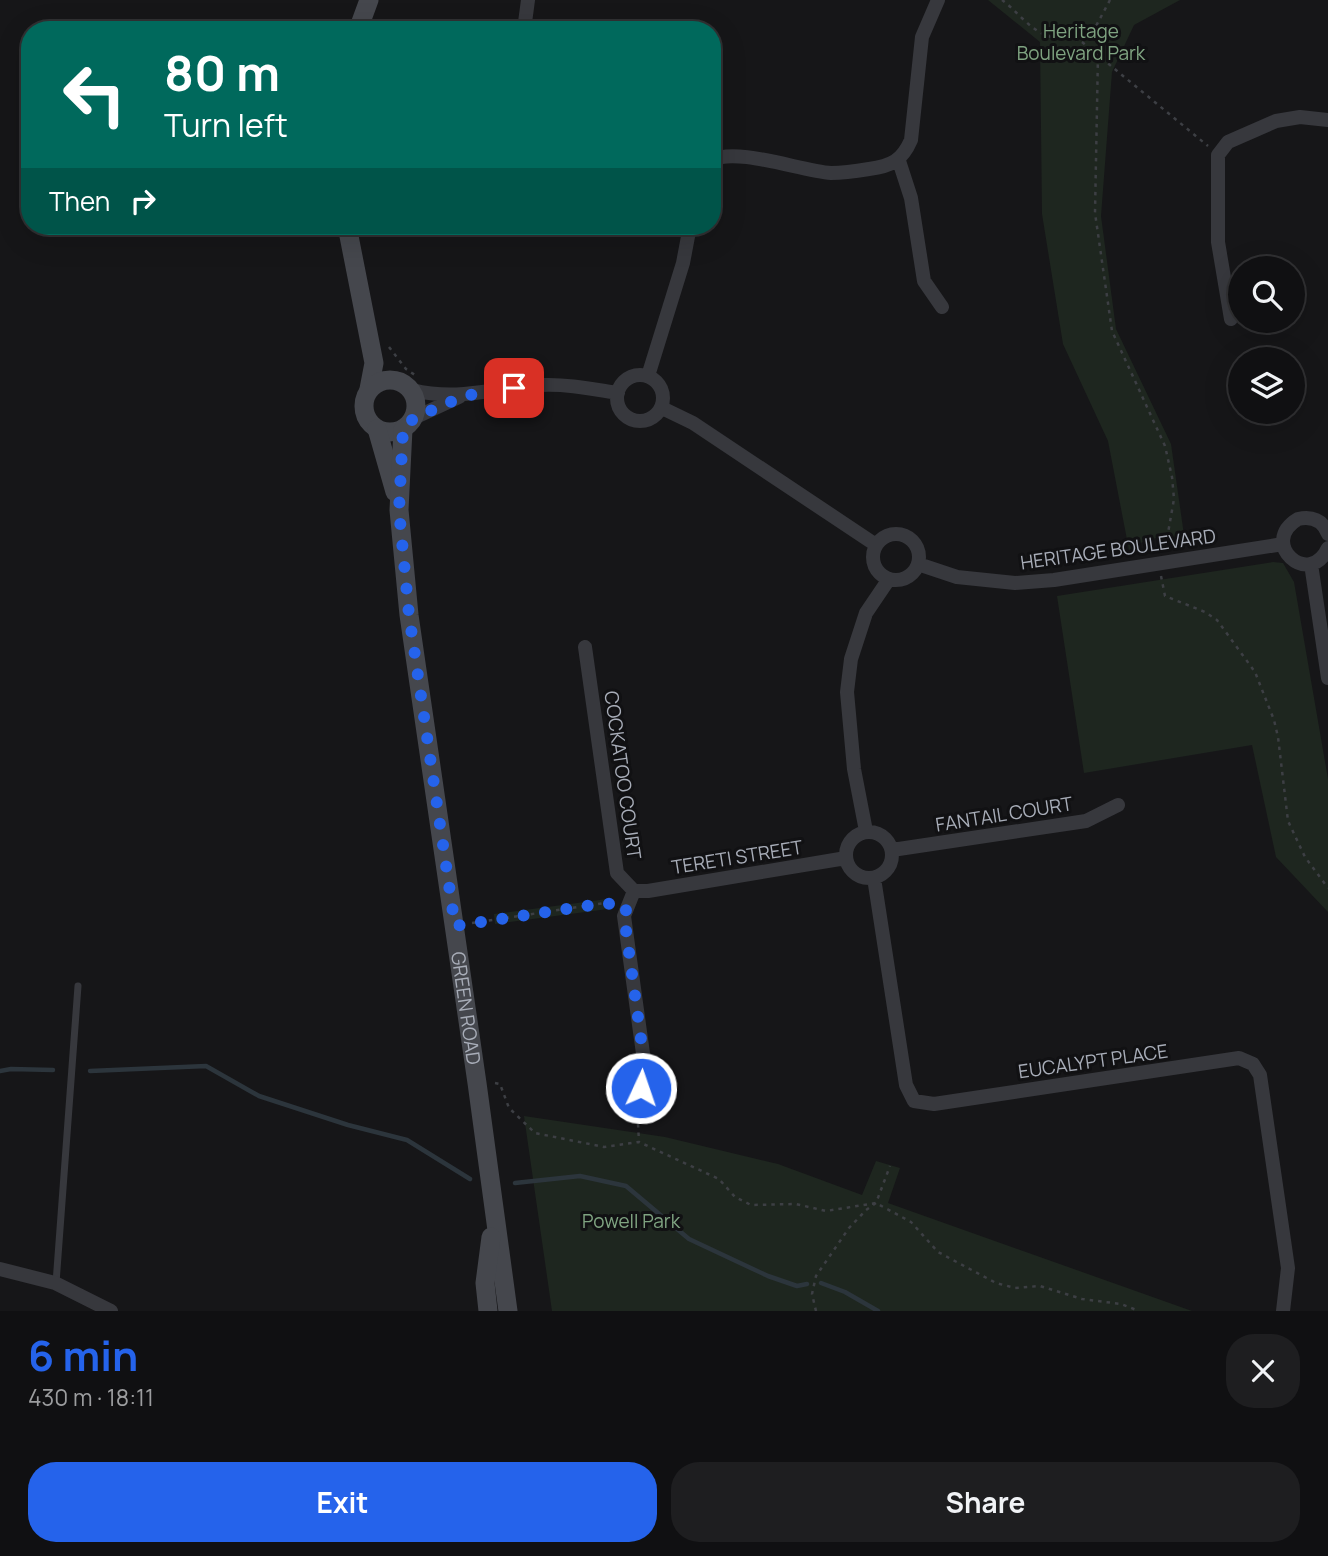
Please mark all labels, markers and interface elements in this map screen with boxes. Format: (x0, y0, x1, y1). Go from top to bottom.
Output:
park label: Heritage Boulevard Park (1017, 18, 1146, 66)
text: 80 m (164, 39, 280, 106)
icon: left (49, 49, 140, 140)
text: Turn left (164, 103, 288, 147)
icon: right (124, 182, 162, 220)
text: Then (49, 183, 110, 219)
map controls (1228, 256, 1305, 424)
button: search (1228, 256, 1305, 333)
button: layers (1228, 347, 1305, 424)
pin (484, 358, 544, 418)
icon: arrive (495, 369, 533, 407)
street label: HERITAGE BOULEVARD (1019, 522, 1217, 576)
street label: COCKATOO COURT (598, 689, 648, 862)
street label: FANTAIL COURT (934, 790, 1075, 838)
street label: TERETI STREET (669, 834, 805, 880)
street label: GREEN ROAD (445, 950, 487, 1067)
street label: EUCALYPT PLACE (1016, 1038, 1170, 1084)
position arrow (604, 1051, 678, 1125)
park label: Powell Park (582, 1208, 681, 1234)
text: 6 min (28, 1326, 138, 1384)
button: close (1226, 1334, 1300, 1408)
text: 430 m · 18:11 (28, 1381, 154, 1413)
button: Exit (28, 1462, 657, 1542)
button: Share (671, 1462, 1300, 1542)

